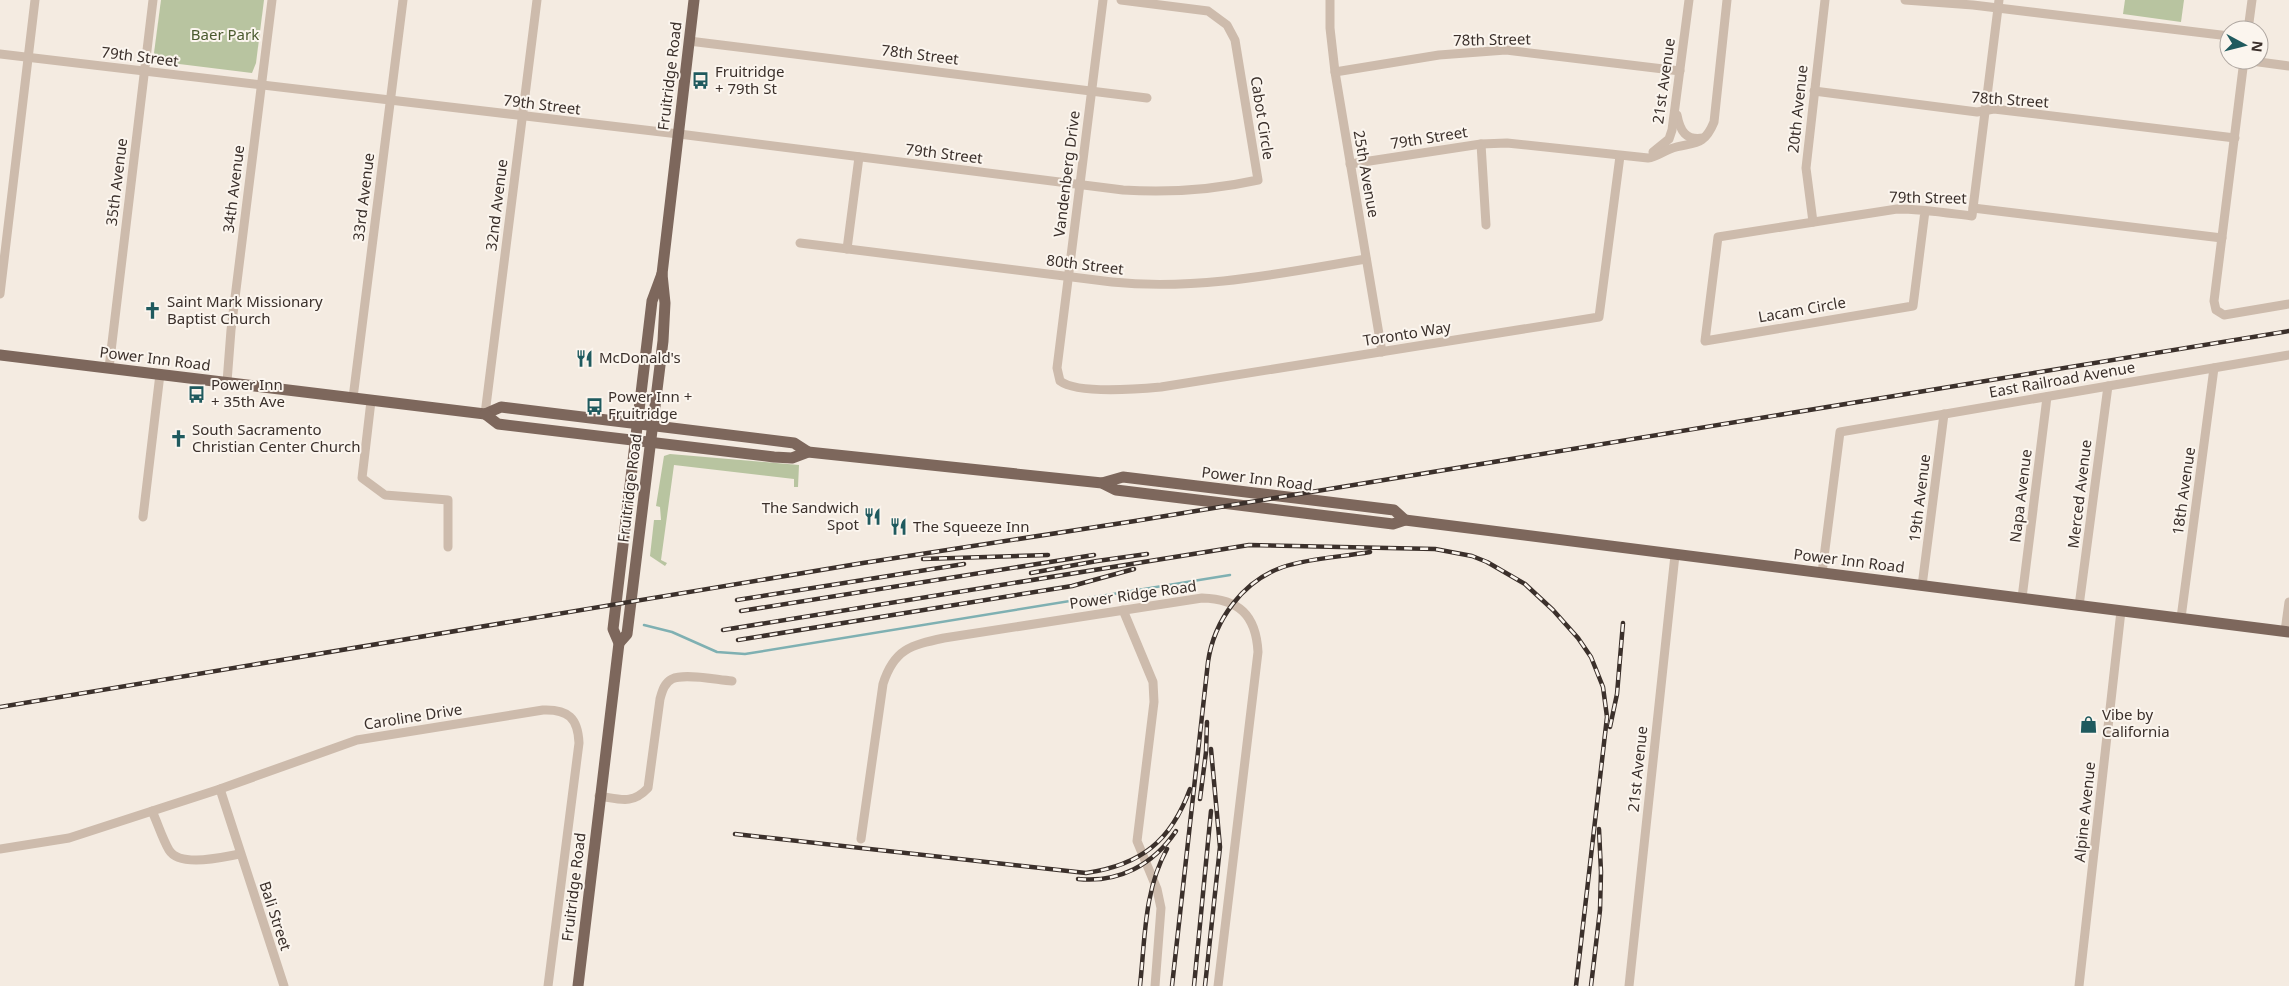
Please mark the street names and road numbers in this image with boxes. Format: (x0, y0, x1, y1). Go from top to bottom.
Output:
street label: Fruitridge Road (652, 20, 686, 131)
street label: 78th Street (1453, 28, 1532, 50)
street label: 21st Avenue (1647, 37, 1679, 125)
street label: 78th Street (880, 39, 960, 69)
street label: 79th Street (100, 41, 180, 71)
street label: 20th Avenue (1782, 64, 1812, 154)
street label: Cabot Circle (1247, 75, 1279, 161)
street label: 78th Street (1971, 86, 2050, 112)
street label: 79th Street (502, 89, 582, 119)
street label: Vandenberg Drive (1048, 109, 1084, 238)
street label: 79th Street (1389, 121, 1469, 153)
street label: 25th Avenue (1349, 129, 1385, 219)
street label: 35th Avenue (101, 137, 131, 227)
street label: 79th Street (904, 138, 984, 168)
street label: 34th Avenue (218, 144, 248, 234)
street label: 33rd Avenue (348, 152, 378, 242)
street label: 32nd Avenue (480, 158, 512, 252)
street label: 79th Street (1889, 186, 1968, 208)
street label: 80th Street (1045, 249, 1125, 279)
street label: Lacam Circle (1756, 291, 1847, 327)
street label: Toronto Way (1361, 316, 1453, 350)
street label: Power Inn Road (98, 341, 212, 375)
street label: East Railroad Avenue (1987, 356, 2136, 402)
street label: Fruitridge Road (612, 432, 646, 543)
street label: Merced Avenue (2062, 438, 2096, 549)
street label: 18th Avenue (2167, 446, 2199, 536)
street label: Napa Avenue (2004, 448, 2036, 544)
street label: 19th Avenue (1904, 453, 1934, 543)
street label: Power Inn Road (1200, 461, 1314, 495)
street label: Power Inn Road (1792, 543, 1906, 577)
street label: Power Ridge Road (1068, 575, 1198, 613)
street label: Caroline Drive (362, 698, 463, 734)
street label: 21st Avenue (1623, 725, 1651, 813)
street label: Alpine Avenue (2069, 761, 2099, 863)
street label: Fruitridge Road (556, 831, 590, 942)
street label: Bali Street (255, 879, 297, 953)

